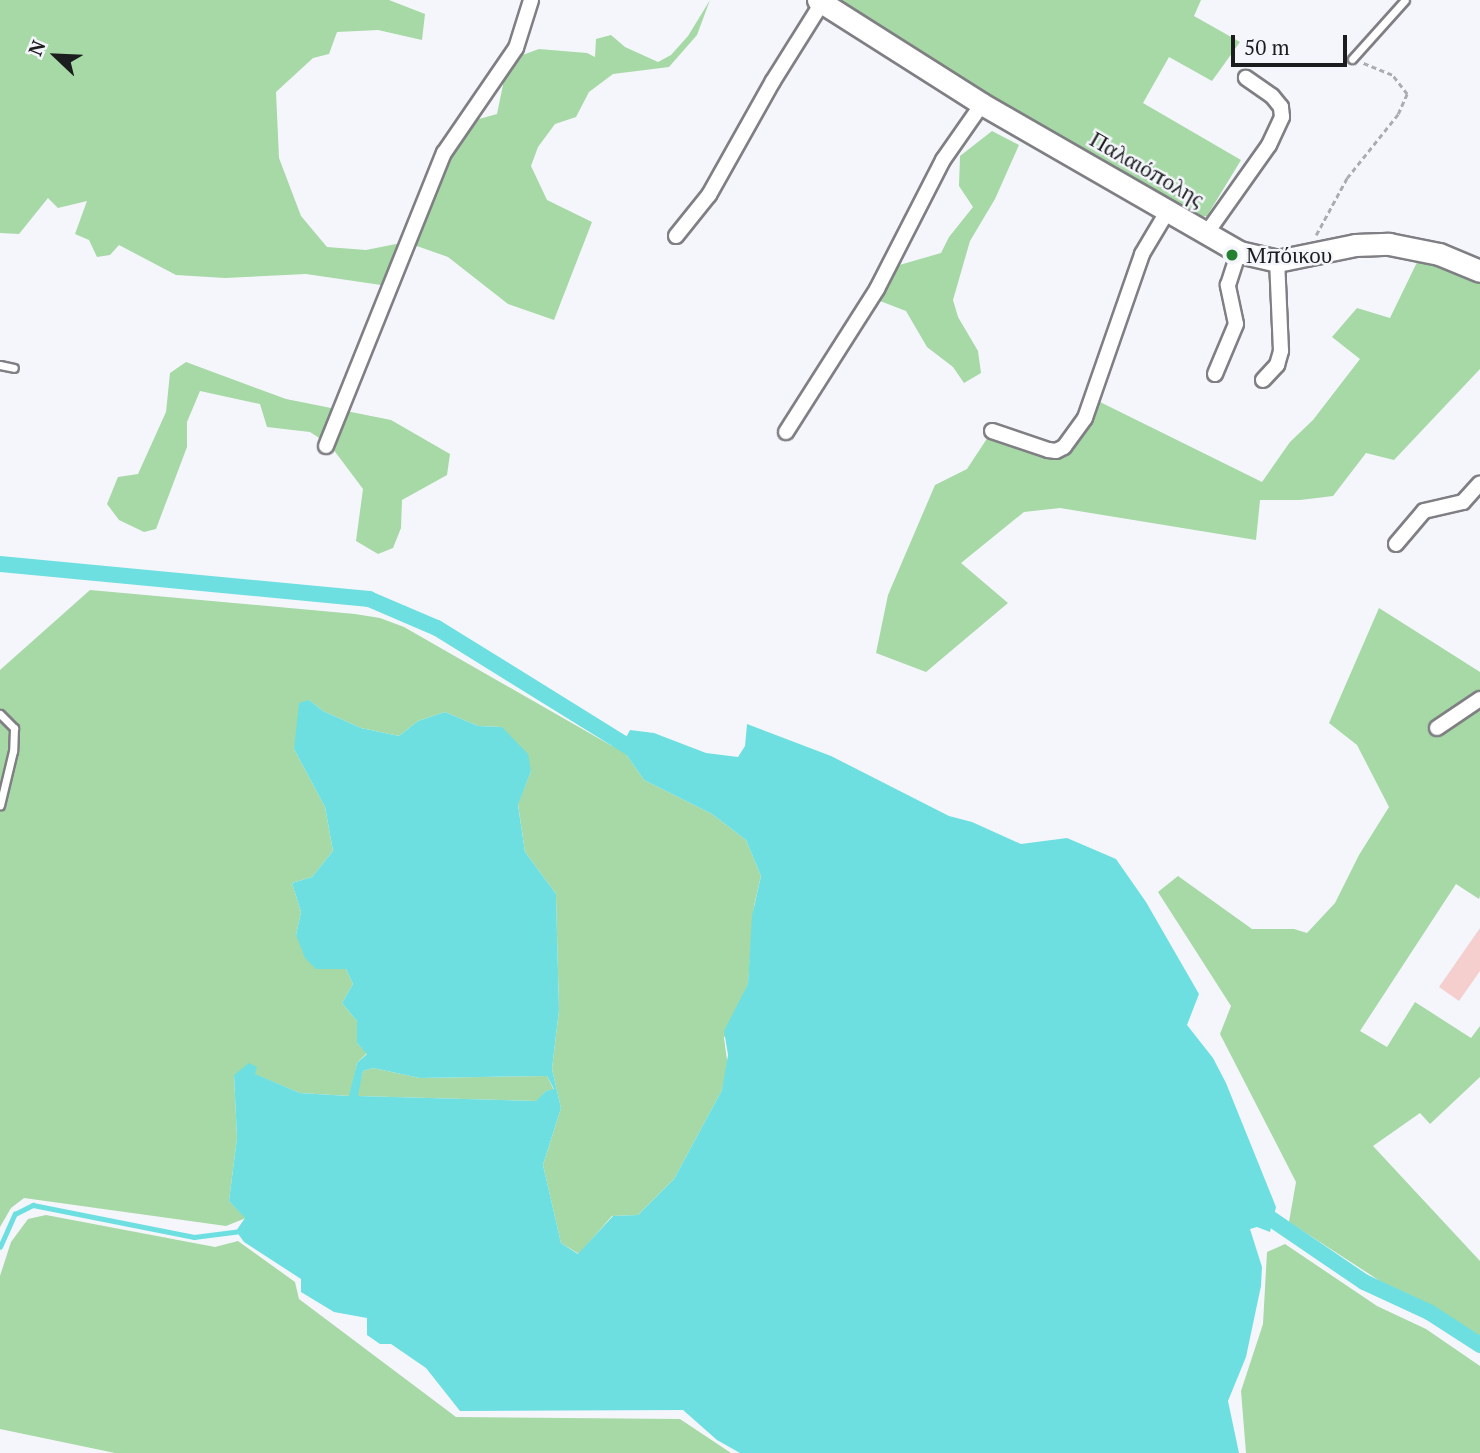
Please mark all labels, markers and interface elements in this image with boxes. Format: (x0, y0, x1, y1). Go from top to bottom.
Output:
north arrow (21, 21, 91, 91)
scale bar (1235, 21, 1350, 65)
text: 50 m (1244, 33, 1290, 61)
text: N (22, 36, 51, 59)
street label: Παλαιόπολης (1085, 125, 1209, 213)
place label: Μπόικου (1246, 241, 1332, 269)
marker: Μπόικου (1224, 247, 1240, 263)

